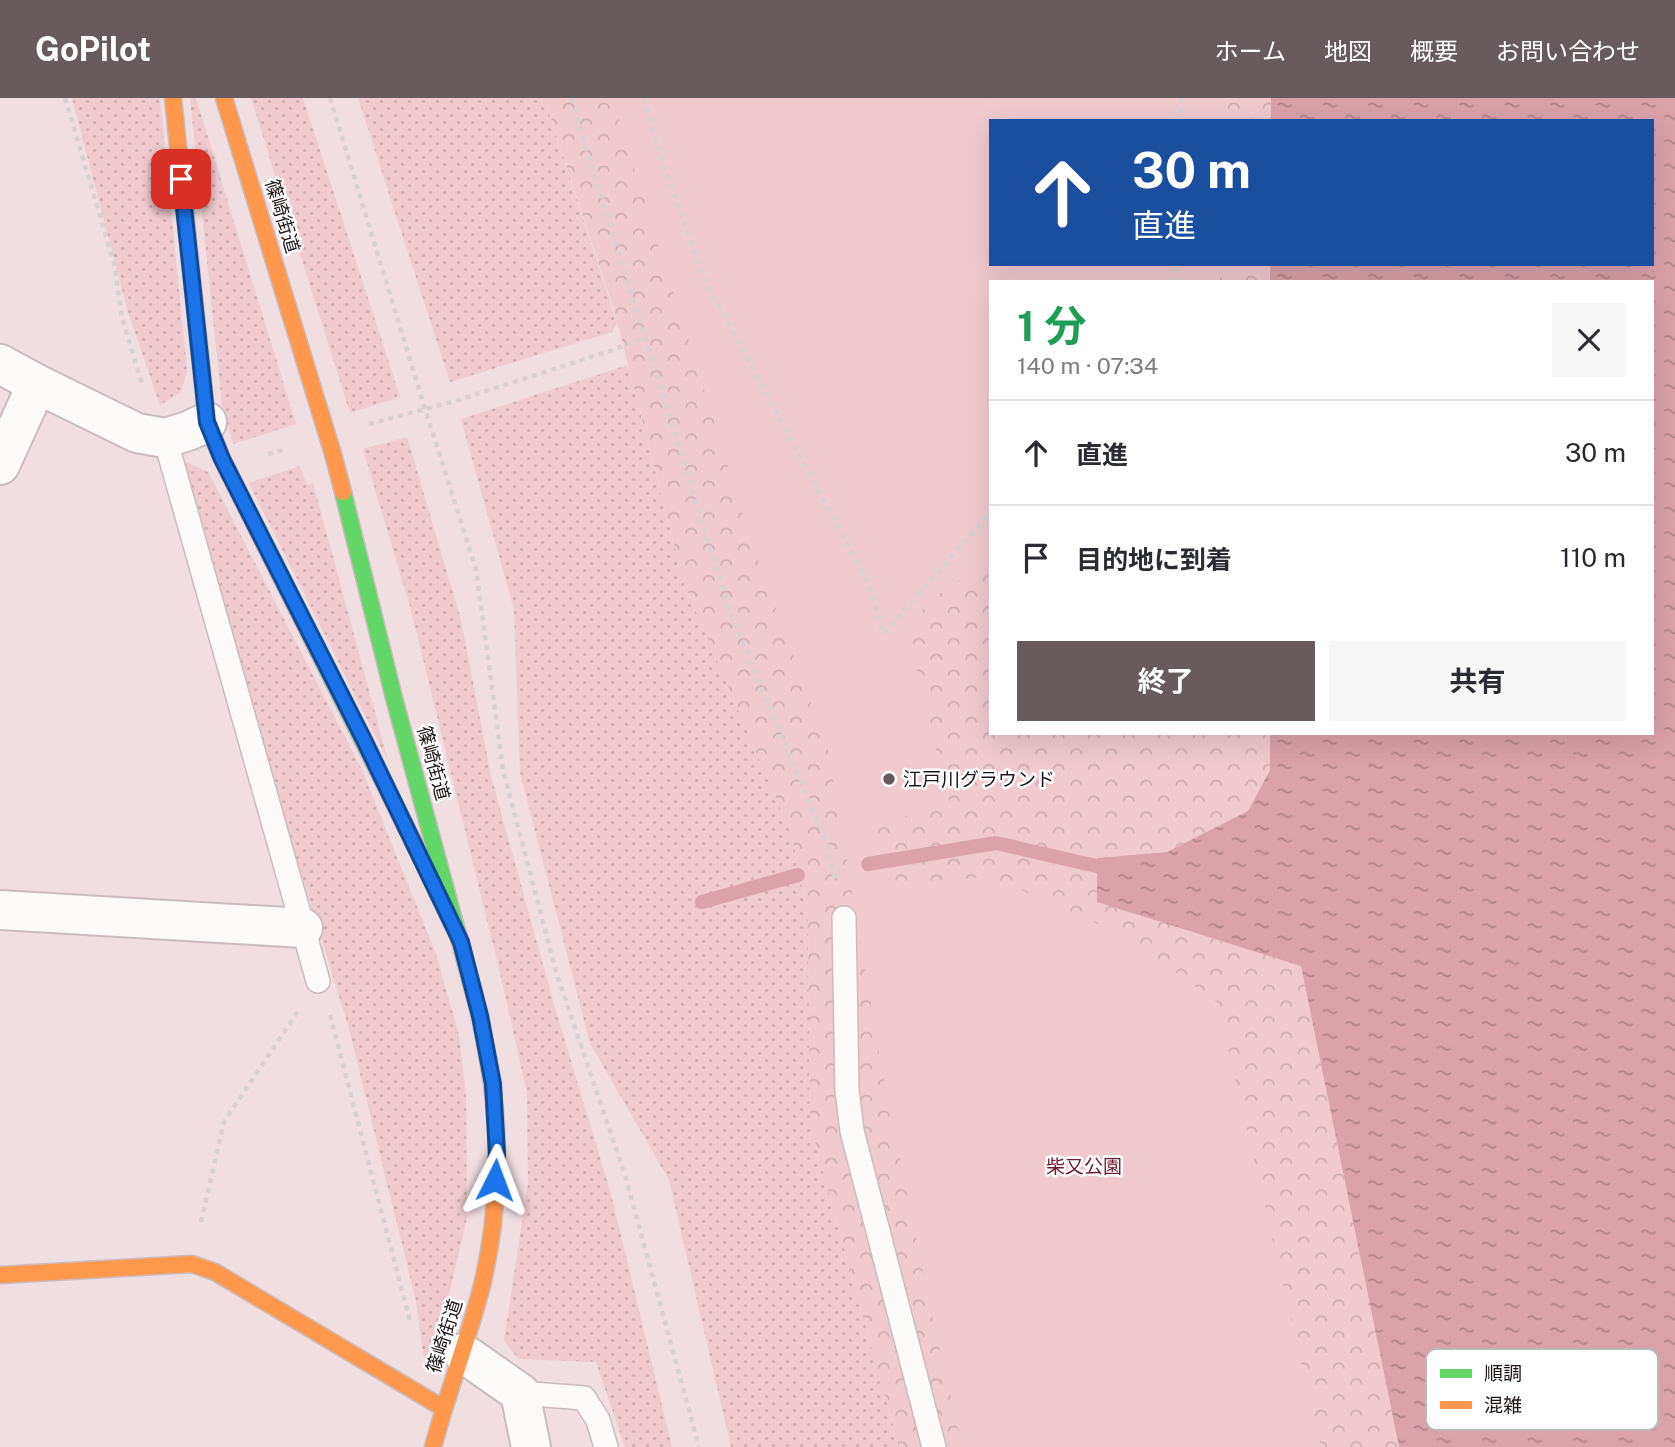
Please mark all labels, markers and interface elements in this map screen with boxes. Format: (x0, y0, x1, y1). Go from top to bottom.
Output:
text: GoPilot (35, 30, 151, 68)
text: ホーム (1215, 37, 1286, 65)
text: 地図 (1324, 37, 1372, 65)
text: 概要 (1410, 37, 1458, 65)
text: お問い合わせ (1496, 37, 1640, 65)
text: 30 m (1132, 141, 1251, 199)
icon: ahead (1017, 147, 1108, 238)
pin (151, 149, 211, 209)
icon: arrive (162, 160, 200, 198)
street label: 篠崎街道 (261, 176, 305, 256)
text: 直進 (1132, 207, 1196, 244)
text: 1 分 (1017, 301, 1086, 350)
button: close (1552, 303, 1626, 377)
text: 140 m · 07:34 (1017, 352, 1158, 379)
icon: ahead (1017, 434, 1055, 472)
text: 30 m (1565, 437, 1626, 468)
text: 直進 (1076, 439, 1128, 470)
icon: arrive (1017, 539, 1055, 577)
text: 110 m (1560, 542, 1626, 573)
text: 目的地に到着 (1076, 544, 1232, 575)
button: 終了 (1017, 641, 1315, 721)
button: 共有 (1329, 641, 1626, 721)
street label: 篠崎街道 (414, 723, 454, 803)
place label: 江戸川グラウンド (903, 768, 1055, 790)
marker: 江戸川グラウンド (881, 771, 897, 787)
position arrow (458, 1143, 532, 1217)
park label: 柴又公園 (1046, 1155, 1122, 1177)
street label: 篠崎街道 (422, 1296, 466, 1376)
legend (1426, 1349, 1658, 1430)
text: 順調 (1484, 1362, 1522, 1384)
text: 混雑 (1484, 1394, 1522, 1416)

